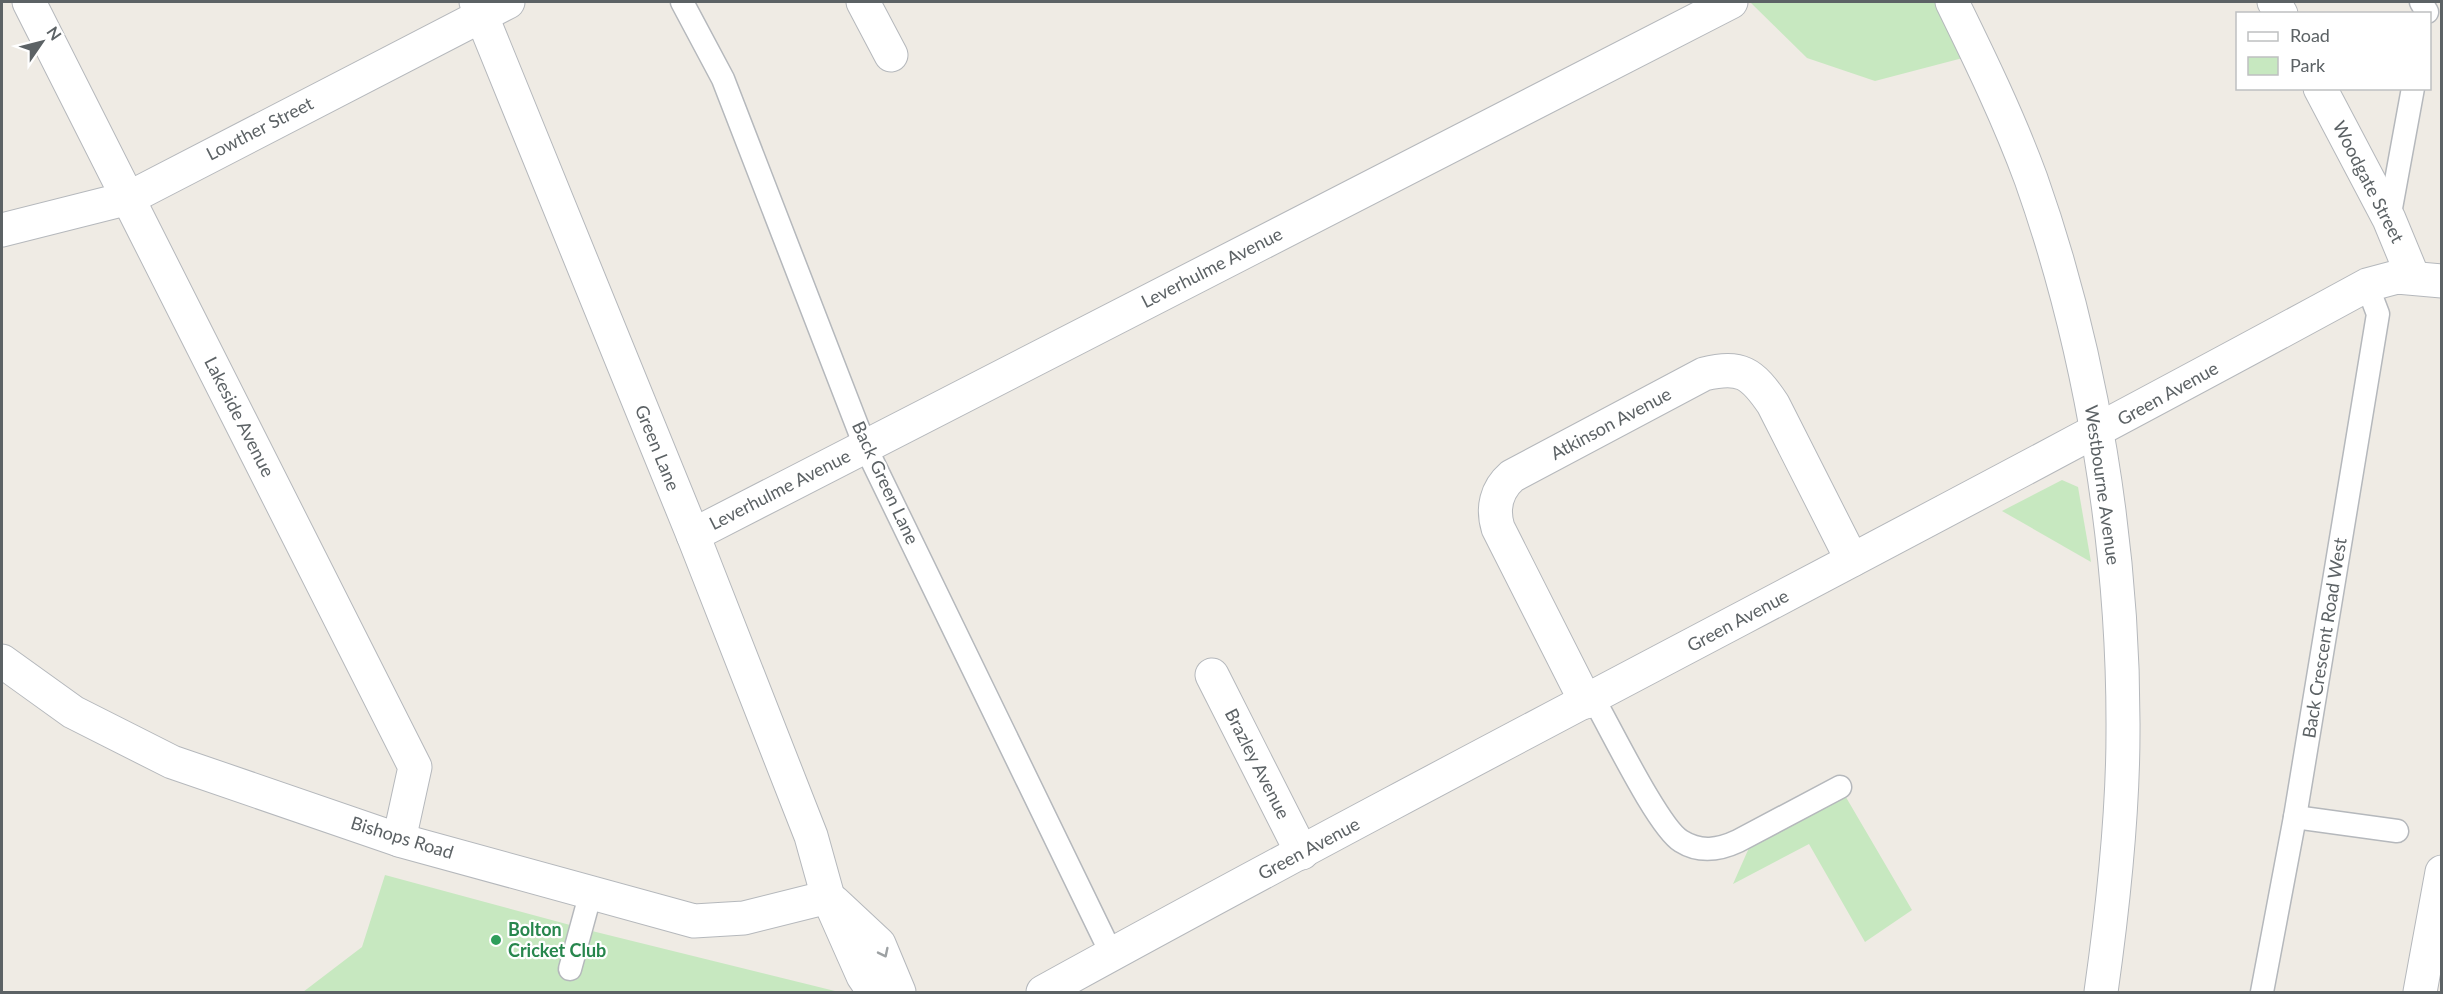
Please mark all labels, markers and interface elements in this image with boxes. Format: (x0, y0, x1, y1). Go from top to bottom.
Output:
north arrow (12, 12, 72, 72)
legend (2236, 12, 2431, 90)
text: N (43, 23, 66, 44)
text: Road (2290, 24, 2330, 46)
text: Park (2290, 54, 2326, 76)
street label: Lowther Street (202, 92, 317, 164)
street label: Woodgate Street (2329, 117, 2409, 247)
street label: Leverhulme Avenue (1137, 222, 1286, 312)
street label: Lakeside Avenue (200, 353, 280, 480)
street label: Green Avenue (2113, 356, 2222, 430)
street label: Atkinson Avenue (1547, 382, 1675, 464)
street label: Green Lane (631, 402, 685, 494)
street label: Westbourne Avenue (2081, 403, 2125, 566)
street label: Back Green Lane (848, 417, 924, 548)
street label: Leverhulme Avenue (705, 444, 854, 534)
street label: Back Crescent Road West (2297, 535, 2351, 740)
street label: Green Avenue (1683, 584, 1792, 656)
street label: Brazley Avenue (1221, 705, 1295, 822)
street label: Bishops Road (348, 811, 456, 863)
street label: Green Avenue (1254, 812, 1363, 884)
place label: Bolton Cricket Club (508, 918, 606, 961)
marker: Bolton Cricket Club (489, 933, 503, 947)
one-way arrow (876, 947, 888, 958)

